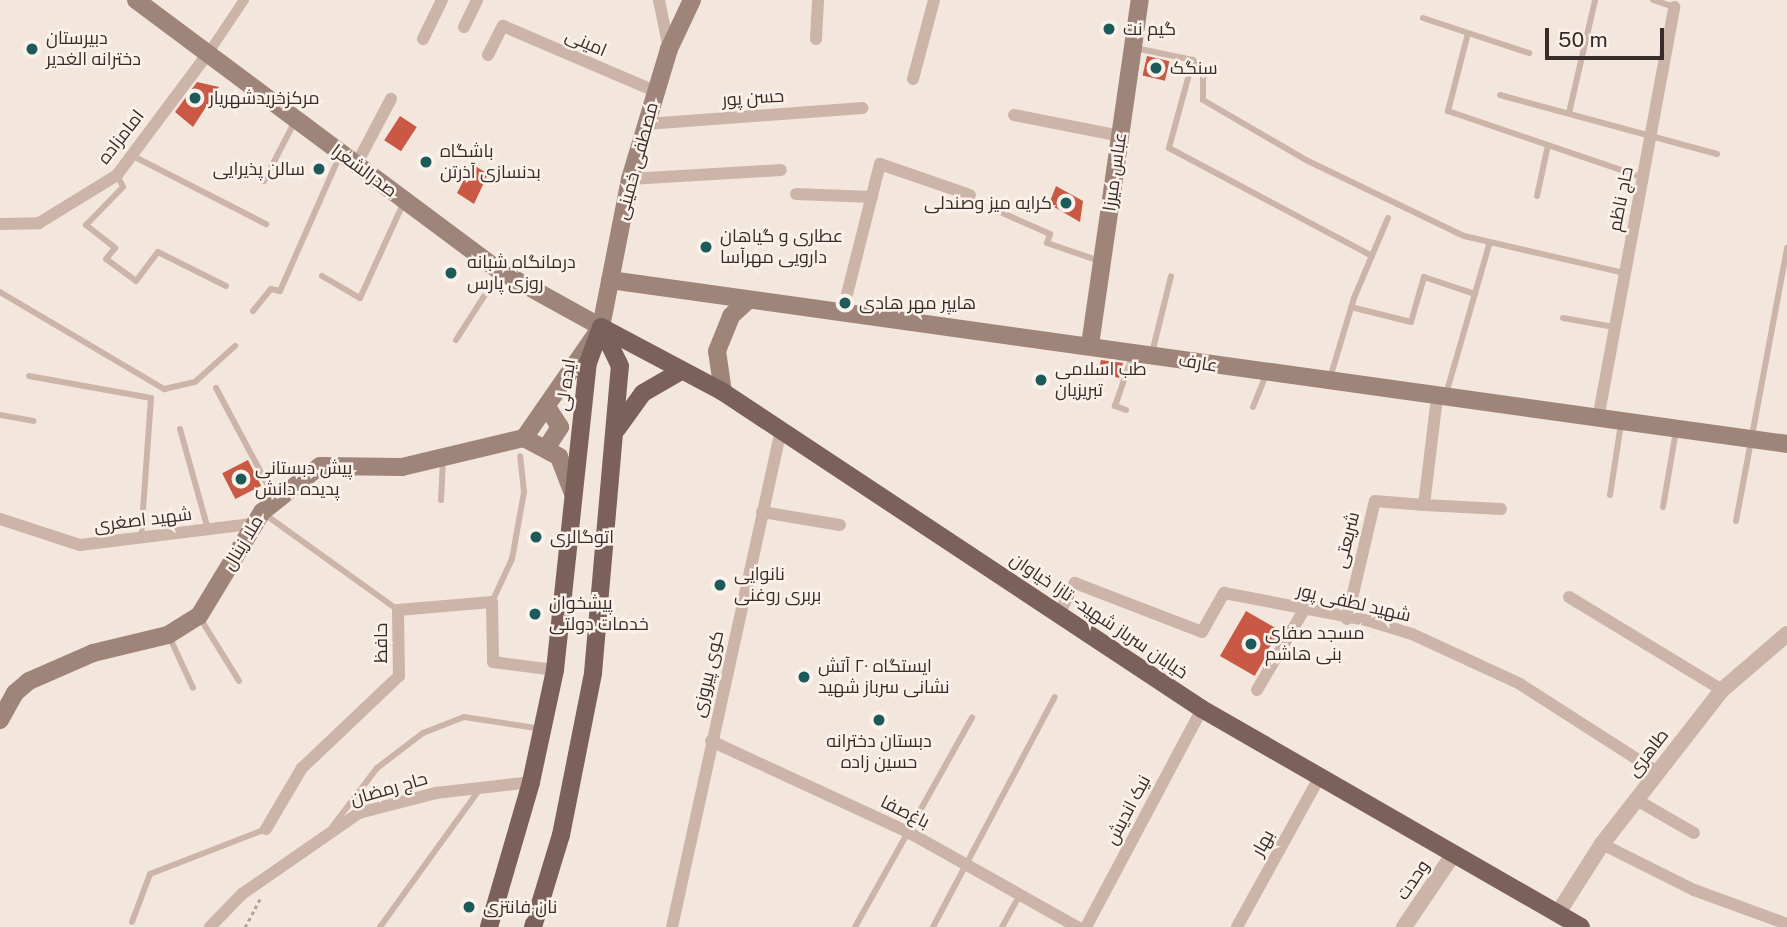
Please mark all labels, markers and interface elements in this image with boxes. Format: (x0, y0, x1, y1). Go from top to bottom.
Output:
scale bar (1549, 14, 1668, 58)
place label: گیم نت (1123, 18, 1176, 40)
marker: گیم نت (1101, 21, 1117, 37)
street label: امینی (562, 25, 610, 61)
text: 50 m (1558, 27, 1608, 52)
place label: دبیرستان دخترانه الغدیر (46, 28, 141, 70)
marker: دبیرستان دخترانه الغدیر (24, 41, 40, 57)
place label: سنگک (1170, 57, 1218, 79)
marker: سنگک (1148, 60, 1164, 76)
street label: حسن پور (721, 85, 785, 111)
place label: مرکزخریدشهریار (209, 87, 319, 109)
marker: مرکزخریدشهریار (187, 90, 203, 106)
street label: مصطفی خمینی (611, 100, 663, 222)
street label: امامزاده (93, 106, 149, 168)
street label: عباس میرزا (1099, 131, 1131, 213)
street label: صدرالشعرا (327, 140, 401, 202)
place label: باشگاه بدنسازی آذرتن (440, 141, 541, 184)
marker: باشگاه بدنسازی آذرتن (418, 154, 434, 170)
place label: سالن پذیرایی (213, 158, 305, 180)
marker: سالن پذیرایی (311, 161, 327, 177)
street label: حاج ناظم (1604, 165, 1638, 233)
place label: کرایه میز وصندلی (924, 192, 1052, 214)
marker: کرایه میز وصندلی (1058, 195, 1074, 211)
place label: عطاری و گیاهان دارویی مهرآسا (720, 226, 843, 268)
marker: عطاری و گیاهان دارویی مهرآسا (698, 239, 714, 255)
place label: درمانگاه شبانه روزی پارس (467, 252, 576, 294)
marker: درمانگاه شبانه روزی پارس (441, 263, 461, 283)
place label: هایپر مهر هادی (859, 292, 976, 314)
marker: هایپر مهر هادی (837, 295, 853, 311)
street label: عارف (1177, 349, 1219, 377)
street label: ایده لى (552, 357, 580, 413)
place label: طب اسلامی تبریزیان (1055, 359, 1147, 402)
marker: طب اسلامی تبریزیان (1033, 372, 1049, 388)
place label: پیش دبستانی پدیده دانش (255, 458, 352, 500)
marker: پیش دبستانی پدیده دانش (233, 471, 249, 487)
street label: شهید اصغری (93, 503, 193, 537)
street label: شریعتی (1330, 510, 1364, 570)
street label: ملا زینال (218, 512, 268, 574)
place label: اتوگالری (550, 526, 614, 548)
marker: اتوگالری (528, 529, 544, 545)
street label: خیابان سرباز شهید - تازا خیاوان (1004, 547, 1194, 685)
place label: نانوایی بربری روغنی (734, 564, 821, 606)
marker: نانوایی بربری روغنی (712, 577, 728, 593)
street label: شهید لطفی پور (1295, 579, 1413, 627)
place label: پیشخوان خدمات دولتی (549, 593, 649, 636)
marker: پیشخوان خدمات دولتی (527, 606, 543, 622)
street label: حافظ (370, 623, 392, 663)
place label: مسجد صفای بنی هاشم (1265, 623, 1365, 666)
street label: کوی پیروزی (688, 629, 728, 719)
marker: مسجد صفای بنی هاشم (1243, 636, 1259, 652)
place label: ایستگاه ۲۰ آتش نشانی سرباز شهید (818, 656, 950, 698)
marker: ایستگاه ۲۰ آتش نشانی سرباز شهید (796, 669, 812, 685)
marker: دبستان دخترانه حسین زاده (871, 712, 887, 728)
street label: طاهری (1623, 725, 1673, 781)
place label: دبستان دخترانه حسین زاده (826, 731, 932, 774)
street label: حاج رمضان (348, 768, 430, 810)
street label: نیک اندیش (1101, 772, 1155, 848)
street label: باغ‌صفا (877, 791, 933, 833)
street label: بهار (1247, 826, 1279, 860)
street label: وحدت (1392, 856, 1434, 904)
place label: نان فانتزی (483, 896, 557, 918)
marker: نان فانتزی (461, 899, 477, 915)

